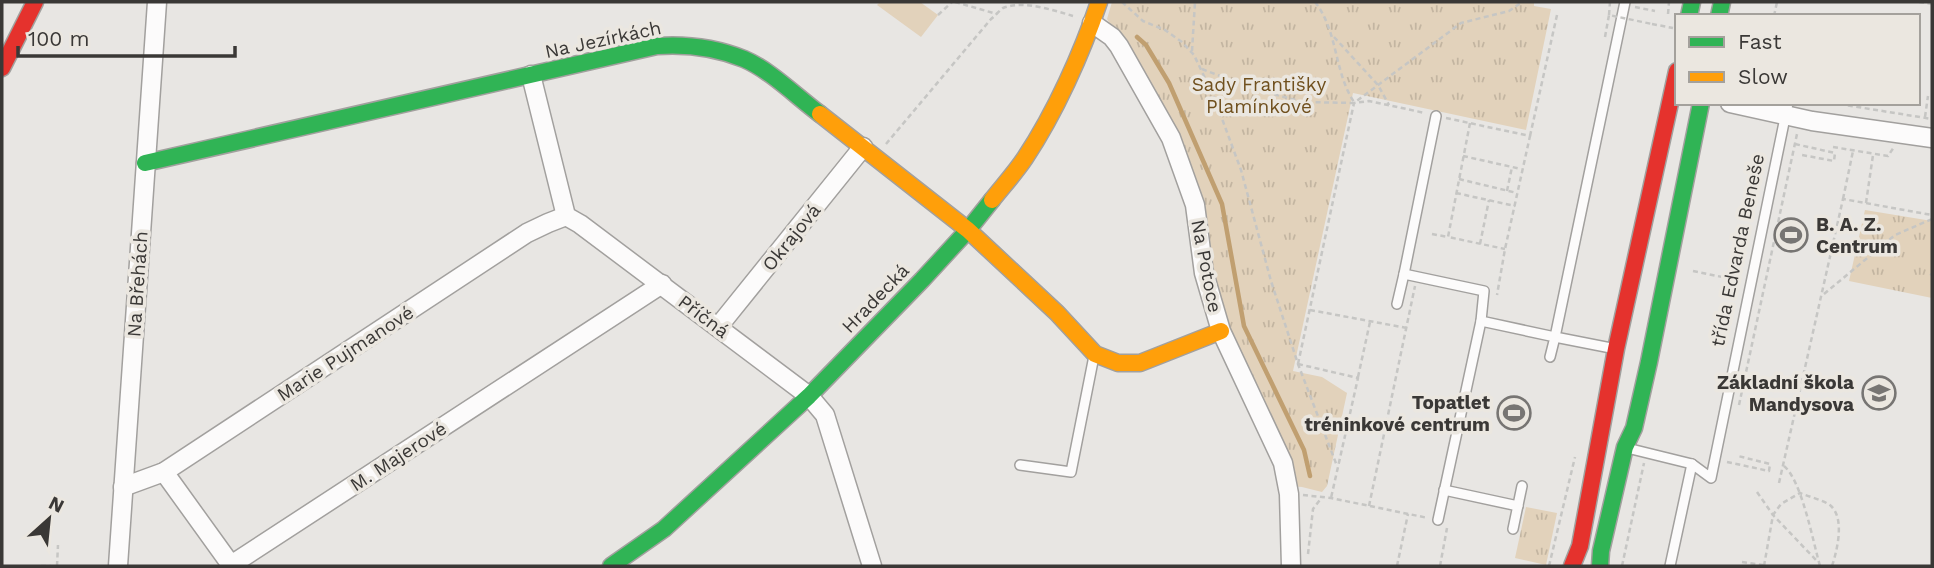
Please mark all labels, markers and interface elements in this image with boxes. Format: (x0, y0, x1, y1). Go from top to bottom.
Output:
scale bar (18, 14, 234, 58)
legend (1675, 14, 1920, 105)
street label: Na Jezírkách (543, 16, 663, 63)
text: 100 m (28, 26, 90, 51)
text: Fast (1738, 29, 1782, 54)
text: Slow (1738, 64, 1788, 89)
park label: Sady Františky Plamínkové (1192, 73, 1327, 118)
street label: třída Edvarda Beneše (1706, 151, 1769, 349)
street label: Okrajová (757, 199, 826, 276)
place label: B. A. Z. Centrum (1816, 213, 1898, 258)
sports icon: B. A. Z. Centrum (1772, 216, 1810, 254)
street label: Na Potoce (1186, 218, 1227, 315)
street label: Na Břehách (122, 230, 153, 338)
street label: Hradecká (837, 259, 914, 338)
street label: Příčná (674, 290, 734, 343)
street label: Marie Pujmanové (273, 301, 418, 406)
place label: Základní škola Mandysova (1717, 371, 1854, 416)
school or university icon: Základní škola Mandysova (1860, 374, 1898, 412)
place label: Topatlet tréninkové centrum (1305, 391, 1491, 436)
sports icon: Topatlet tréninkové centrum (1495, 394, 1533, 432)
street label: M. Majerové (346, 417, 451, 496)
north arrow (14, 484, 84, 554)
text: N (45, 491, 68, 518)

